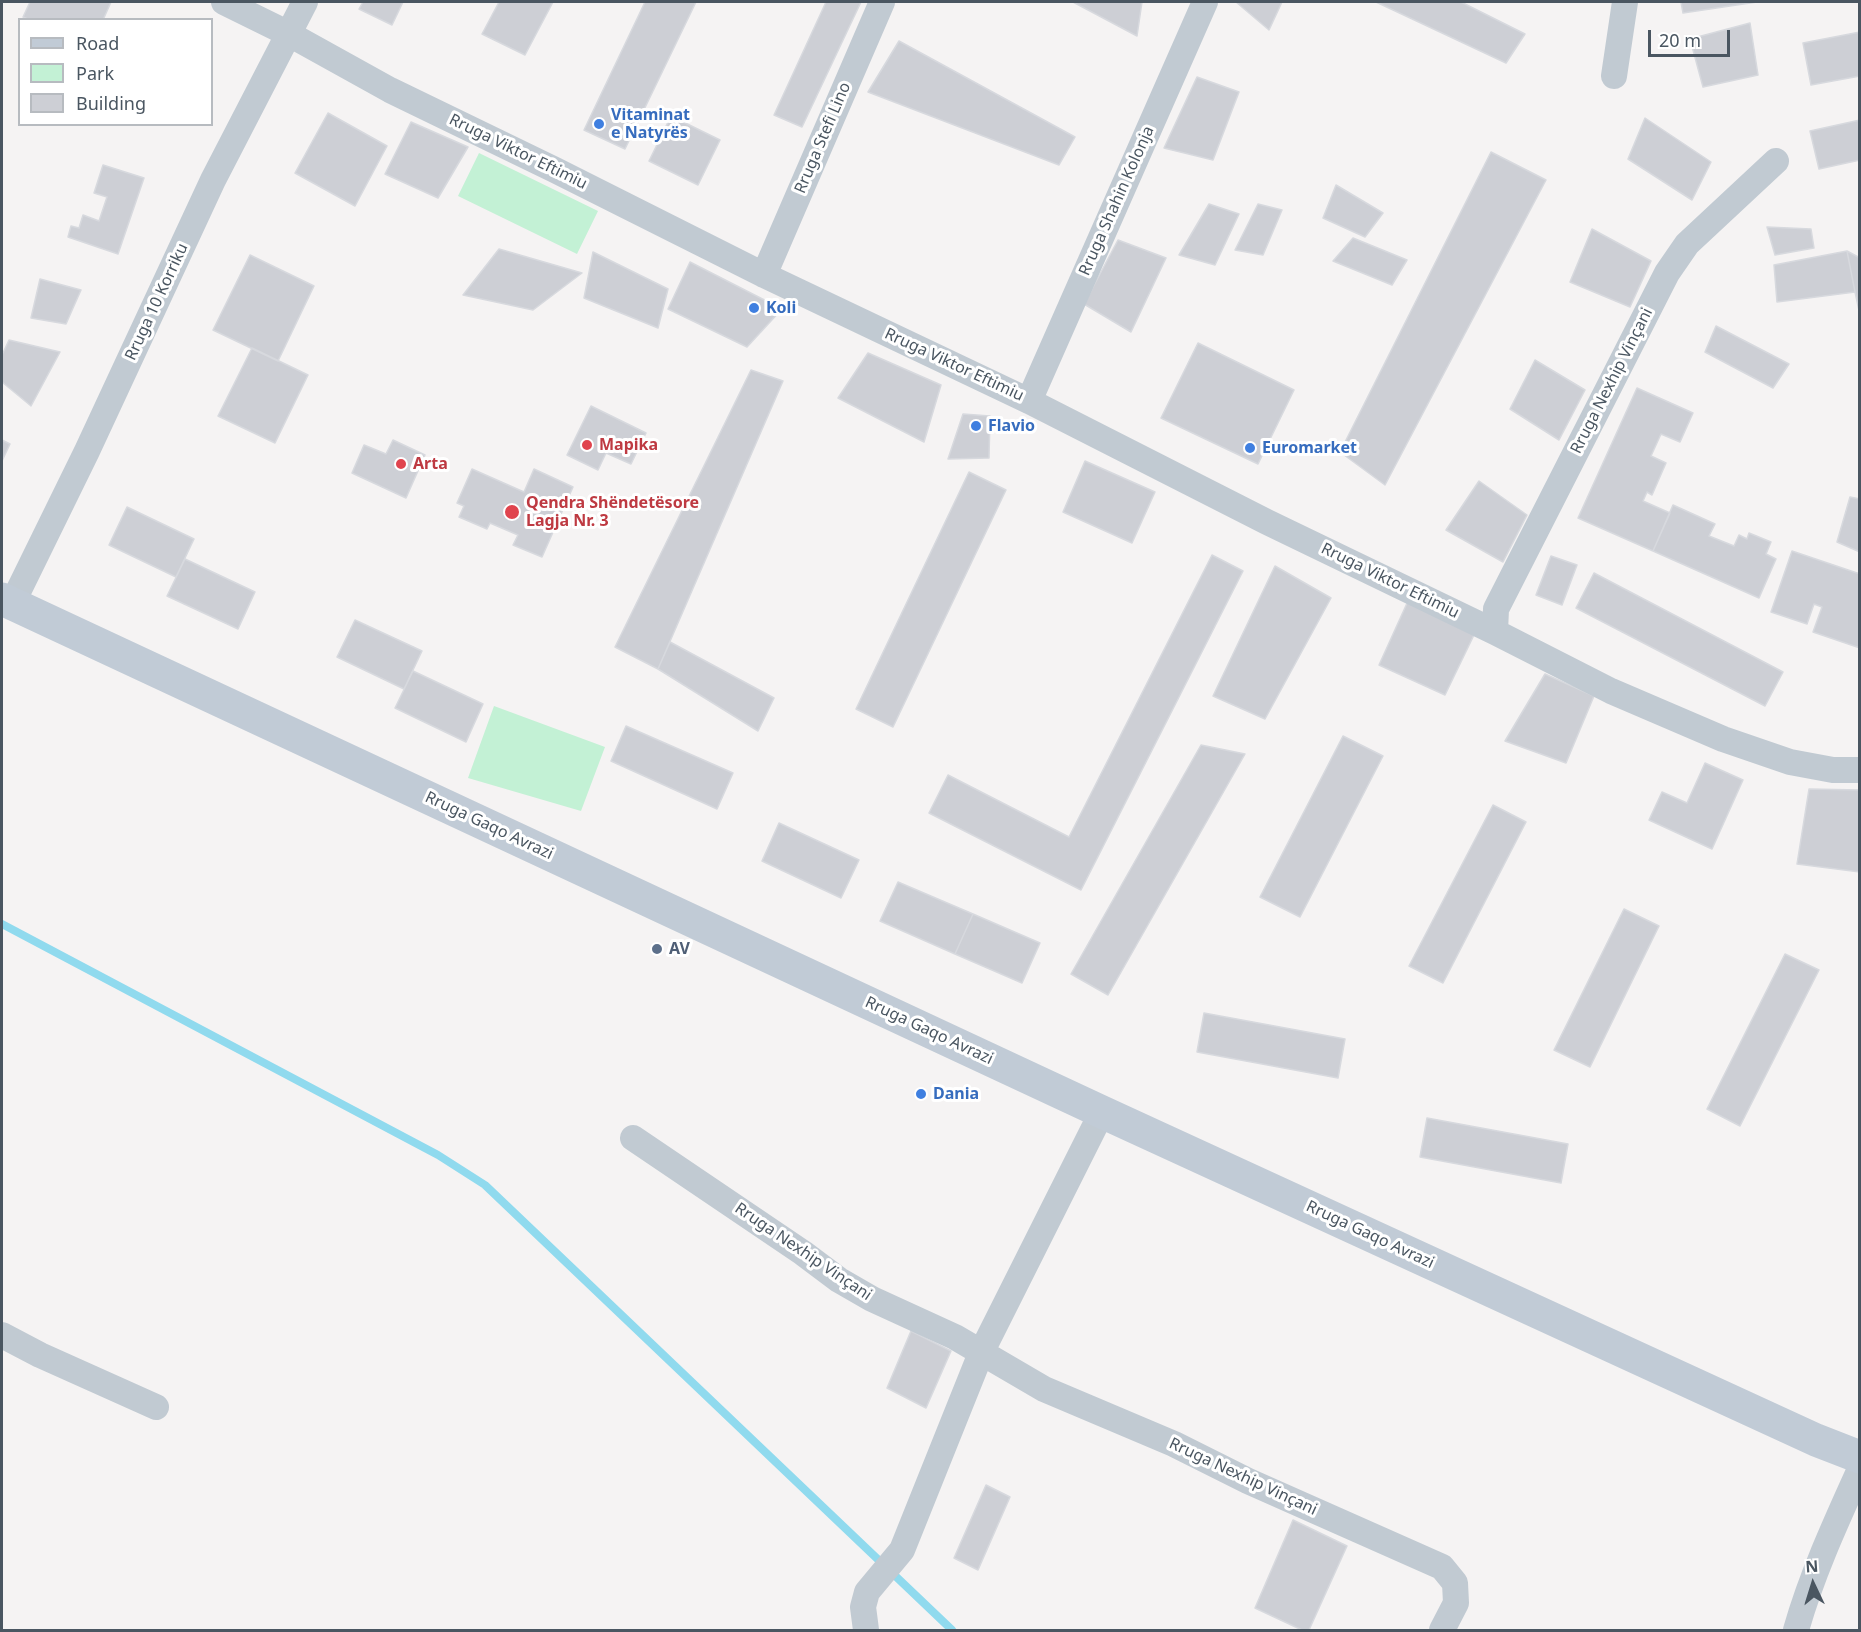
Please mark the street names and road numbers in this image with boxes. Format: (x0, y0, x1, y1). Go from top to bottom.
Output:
street label: Rruga Stefi Lino (791, 80, 855, 196)
street label: Rruga Viktor Eftimiu (446, 110, 590, 194)
street label: Rruga Shahin Kolonja (1075, 123, 1159, 279)
street label: Rruga 10 Korriku (121, 240, 193, 364)
street label: Rruga Nexhip Vinçani (1567, 305, 1657, 457)
street label: Rruga Viktor Eftimiu (881, 324, 1027, 406)
street label: Rruga Viktor Eftimiu (1318, 539, 1462, 623)
street label: Rruga Gaqo Avrazi (422, 788, 556, 864)
street label: Rruga Gaqo Avrazi (862, 993, 996, 1069)
street label: Rruga Gaqo Avrazi (1303, 1197, 1437, 1273)
street label: Rruga Nexhip Vinçani (731, 1199, 875, 1305)
street label: Rruga Nexhip Vinçani (1166, 1434, 1320, 1520)

